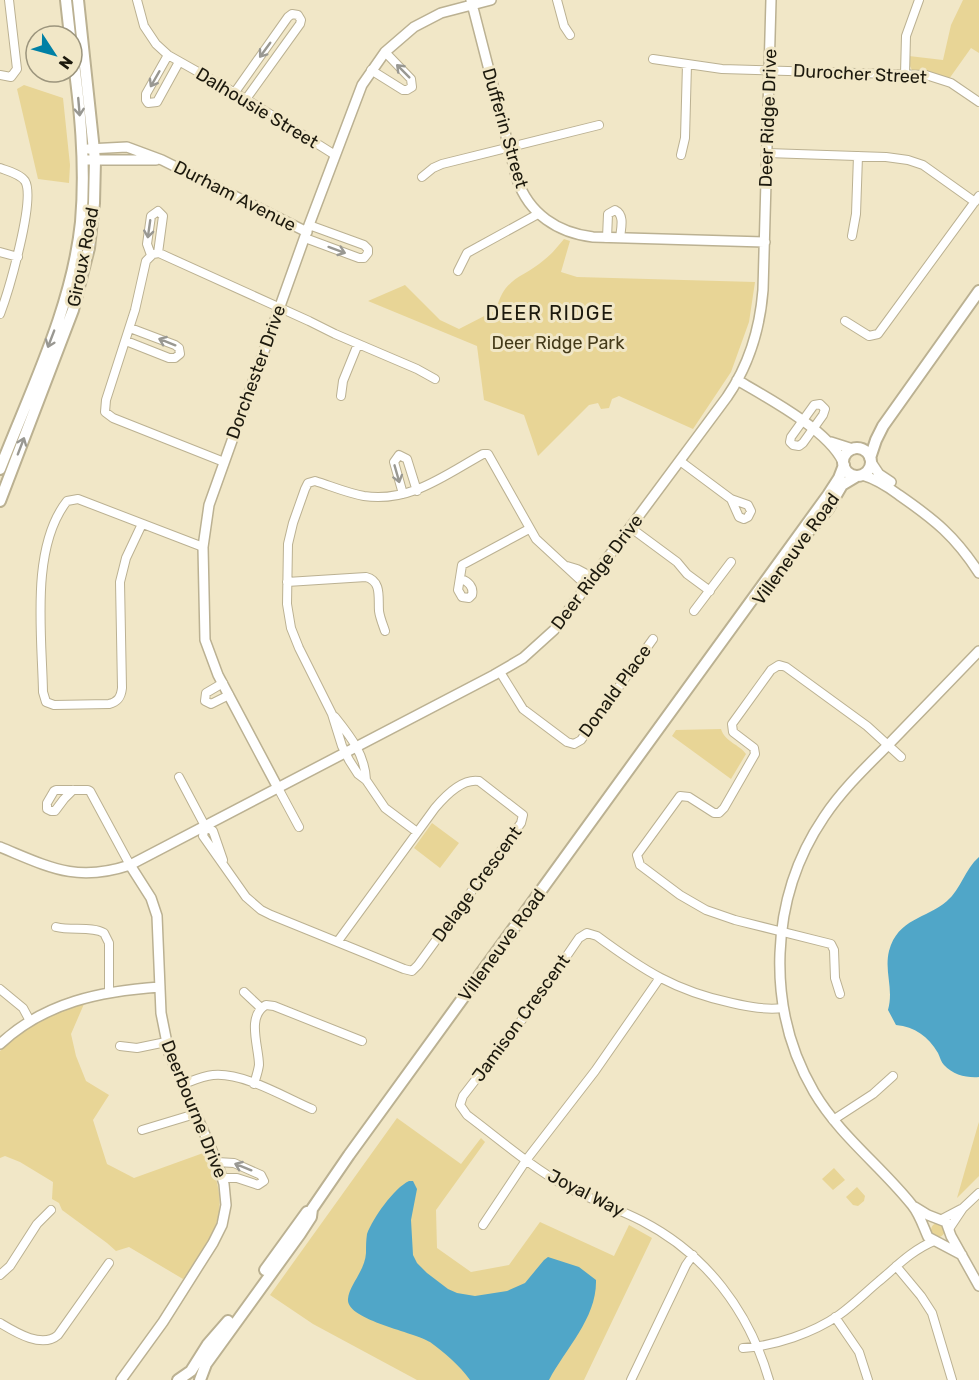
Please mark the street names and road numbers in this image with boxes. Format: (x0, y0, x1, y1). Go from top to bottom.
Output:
street label: Deer Ridge Drive (755, 48, 781, 188)
street label: Durocher Street (792, 60, 928, 88)
street label: Dalhousie Street (192, 63, 322, 153)
street label: Dufferin Street (477, 65, 533, 191)
street label: Durham Avenue (170, 156, 300, 236)
street label: Giroux Road (63, 205, 103, 309)
street label: Dorchester Drive (222, 302, 290, 442)
street label: Villeneuve Road (748, 489, 844, 609)
street label: Deer Ridge Drive (546, 510, 648, 634)
street label: Donald Place (574, 640, 656, 742)
street label: Delage Crescent (428, 822, 526, 946)
street label: Villeneuve Road (454, 885, 550, 1005)
street label: Jamison Crescent (467, 950, 575, 1086)
street label: Deerbourne Drive (156, 1037, 232, 1181)
street label: Joyal Way (544, 1164, 628, 1222)

